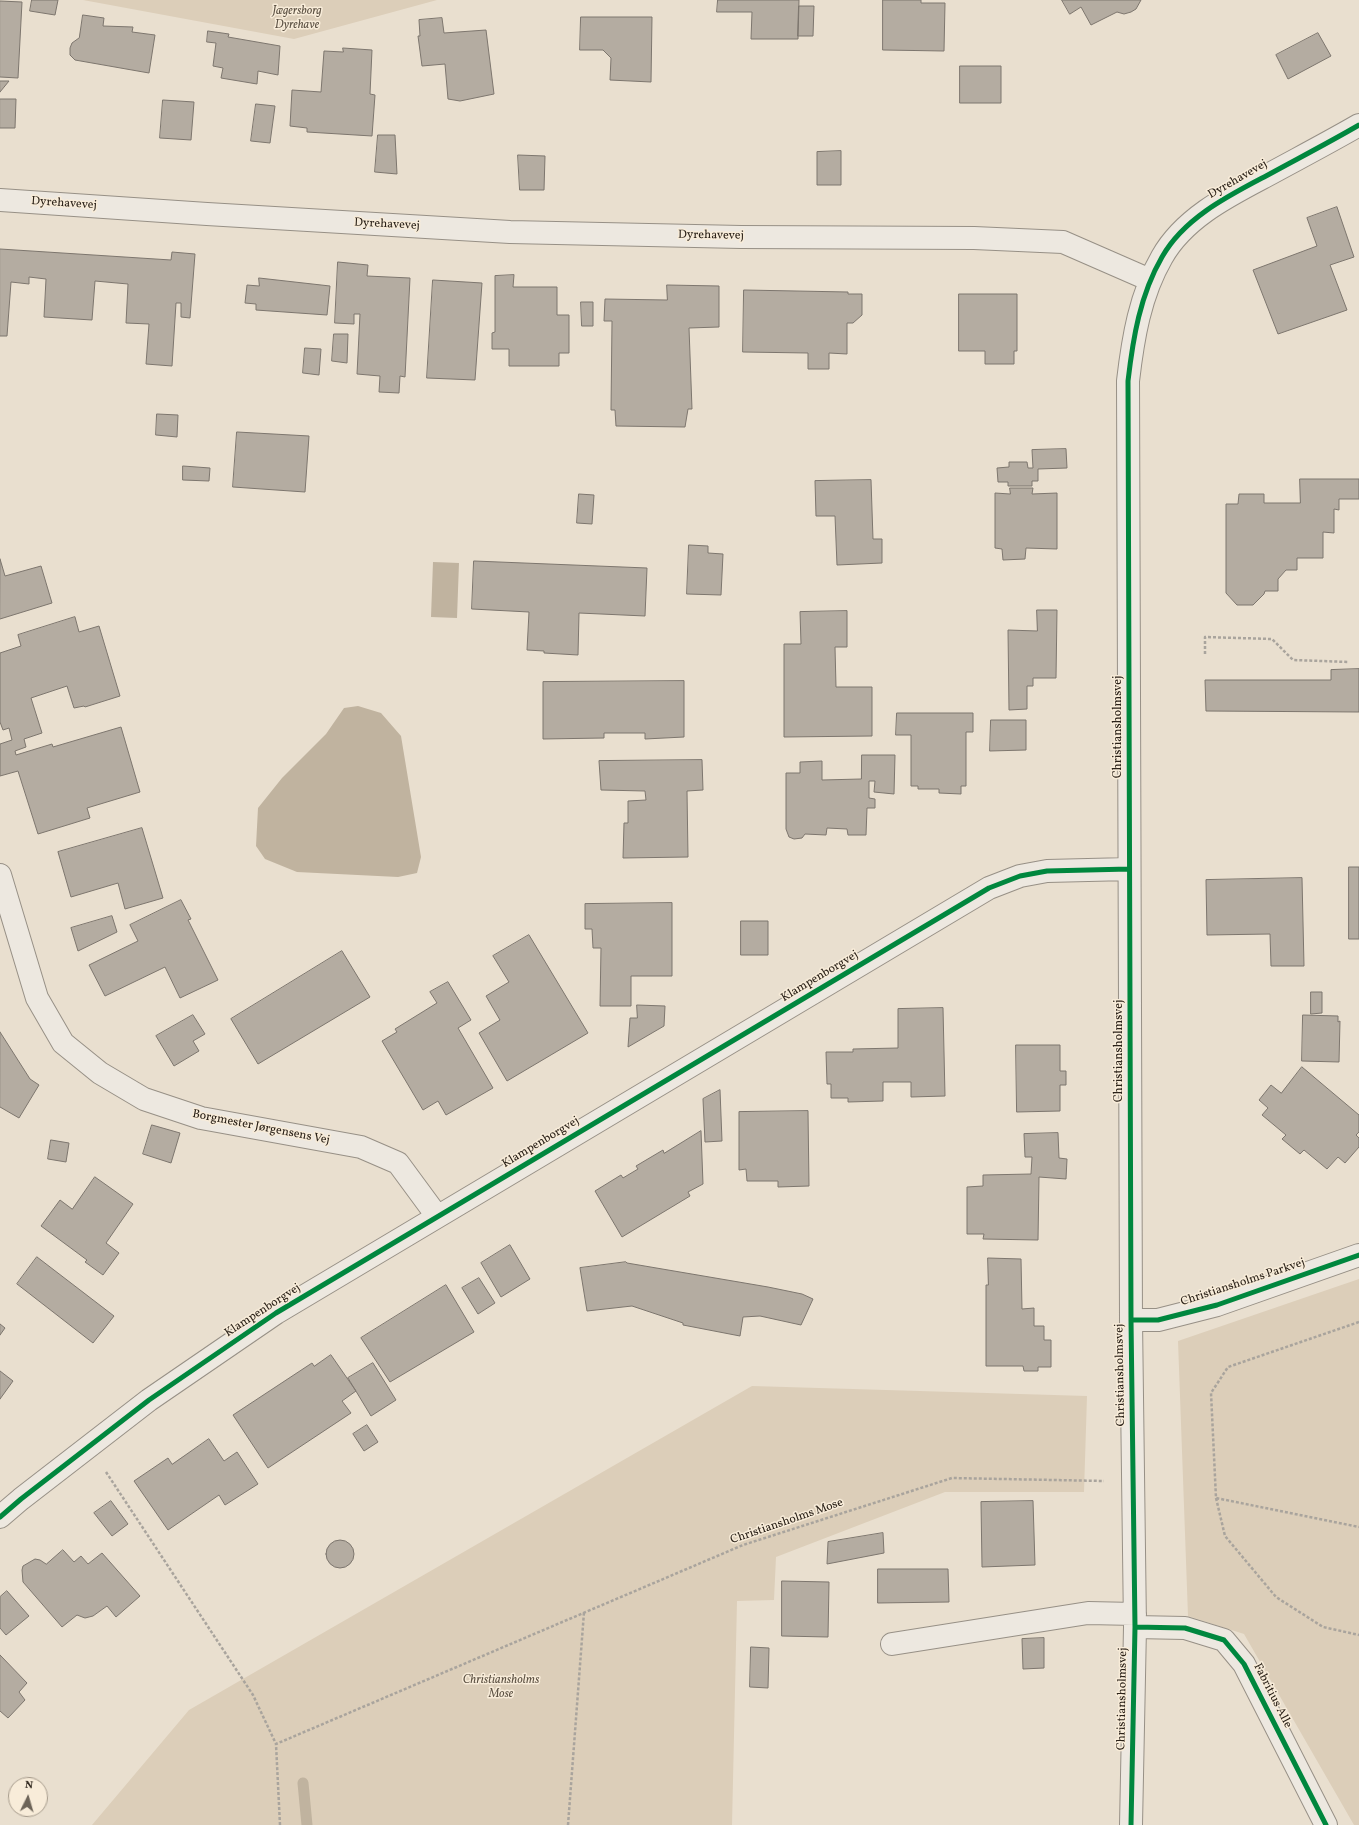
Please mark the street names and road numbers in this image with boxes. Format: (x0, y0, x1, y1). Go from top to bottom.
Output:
street label: Dyrehavevej (1206, 157, 1270, 203)
street label: Dyrehavevej (31, 195, 97, 213)
street label: Dyrehavevej (354, 216, 420, 234)
street label: Dyrehavevej (678, 228, 744, 244)
street label: Christiansholmsvej (1112, 676, 1126, 778)
street label: Klampenborgvej (779, 948, 861, 1006)
street label: Christiansholmsvej (1113, 1000, 1127, 1102)
street label: Borgmester Jørgensens Vej (191, 1108, 331, 1148)
street label: Klampenborgvej (500, 1114, 582, 1172)
street label: Christiansholms Parkvej (1179, 1256, 1307, 1310)
street label: Klampenborgvej (222, 1281, 304, 1341)
street label: Christiansholmsvej (1113, 1324, 1129, 1426)
street label: Christiansholms Mose (729, 1496, 845, 1548)
street label: Christiansholmsvej (1115, 1648, 1131, 1750)
street label: Fabritius Alle (1250, 1661, 1294, 1731)

